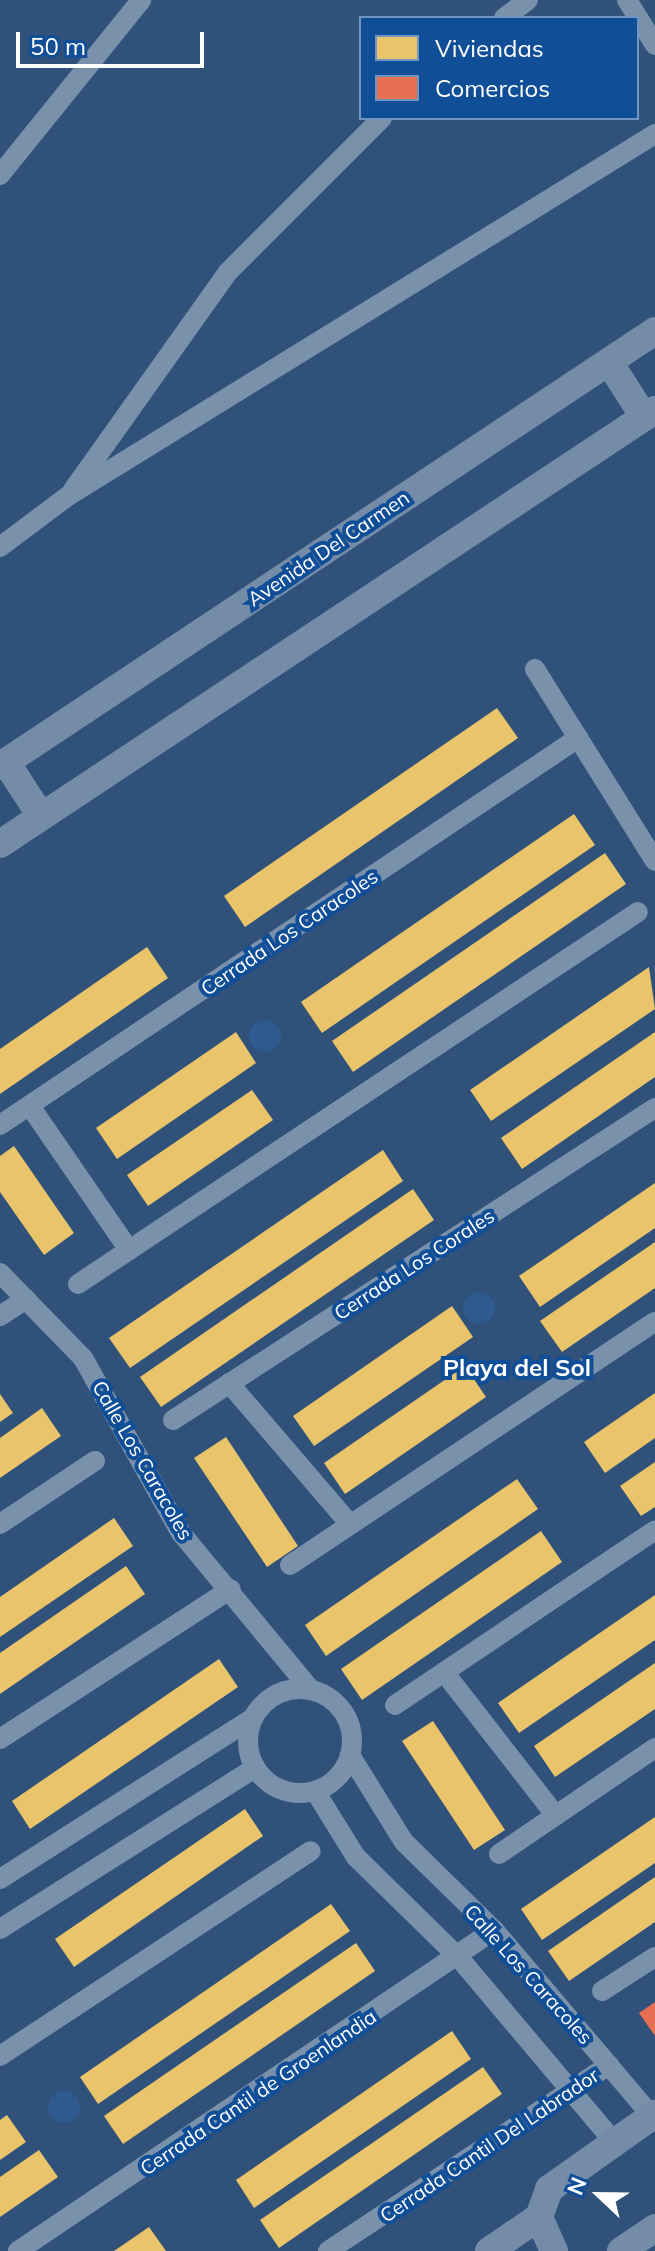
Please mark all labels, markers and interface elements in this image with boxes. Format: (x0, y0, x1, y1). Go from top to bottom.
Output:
scale bar (20, 16, 208, 66)
legend (359, 16, 639, 120)
text: 50 m (30, 31, 86, 61)
text: Viviendas (435, 33, 544, 63)
text: Comercios (435, 73, 550, 103)
street label: Avenida Del Carmen (243, 485, 413, 611)
street label: Cerrada Los Caracoles (196, 864, 382, 1000)
street label: Cerrada Los Corales (329, 1203, 499, 1325)
district label: Playa del Sol (443, 1354, 591, 1382)
street label: Calle Los Caracoles (88, 1376, 198, 1544)
street label: Calle Los Caracoles (460, 1899, 598, 2049)
street label: Cerrada Cantil de Groenlandia (135, 2004, 381, 2180)
street label: Cerrada Cantil Del Labrador (375, 2063, 603, 2227)
north arrow (559, 2155, 639, 2235)
text: N (561, 2173, 593, 2199)

